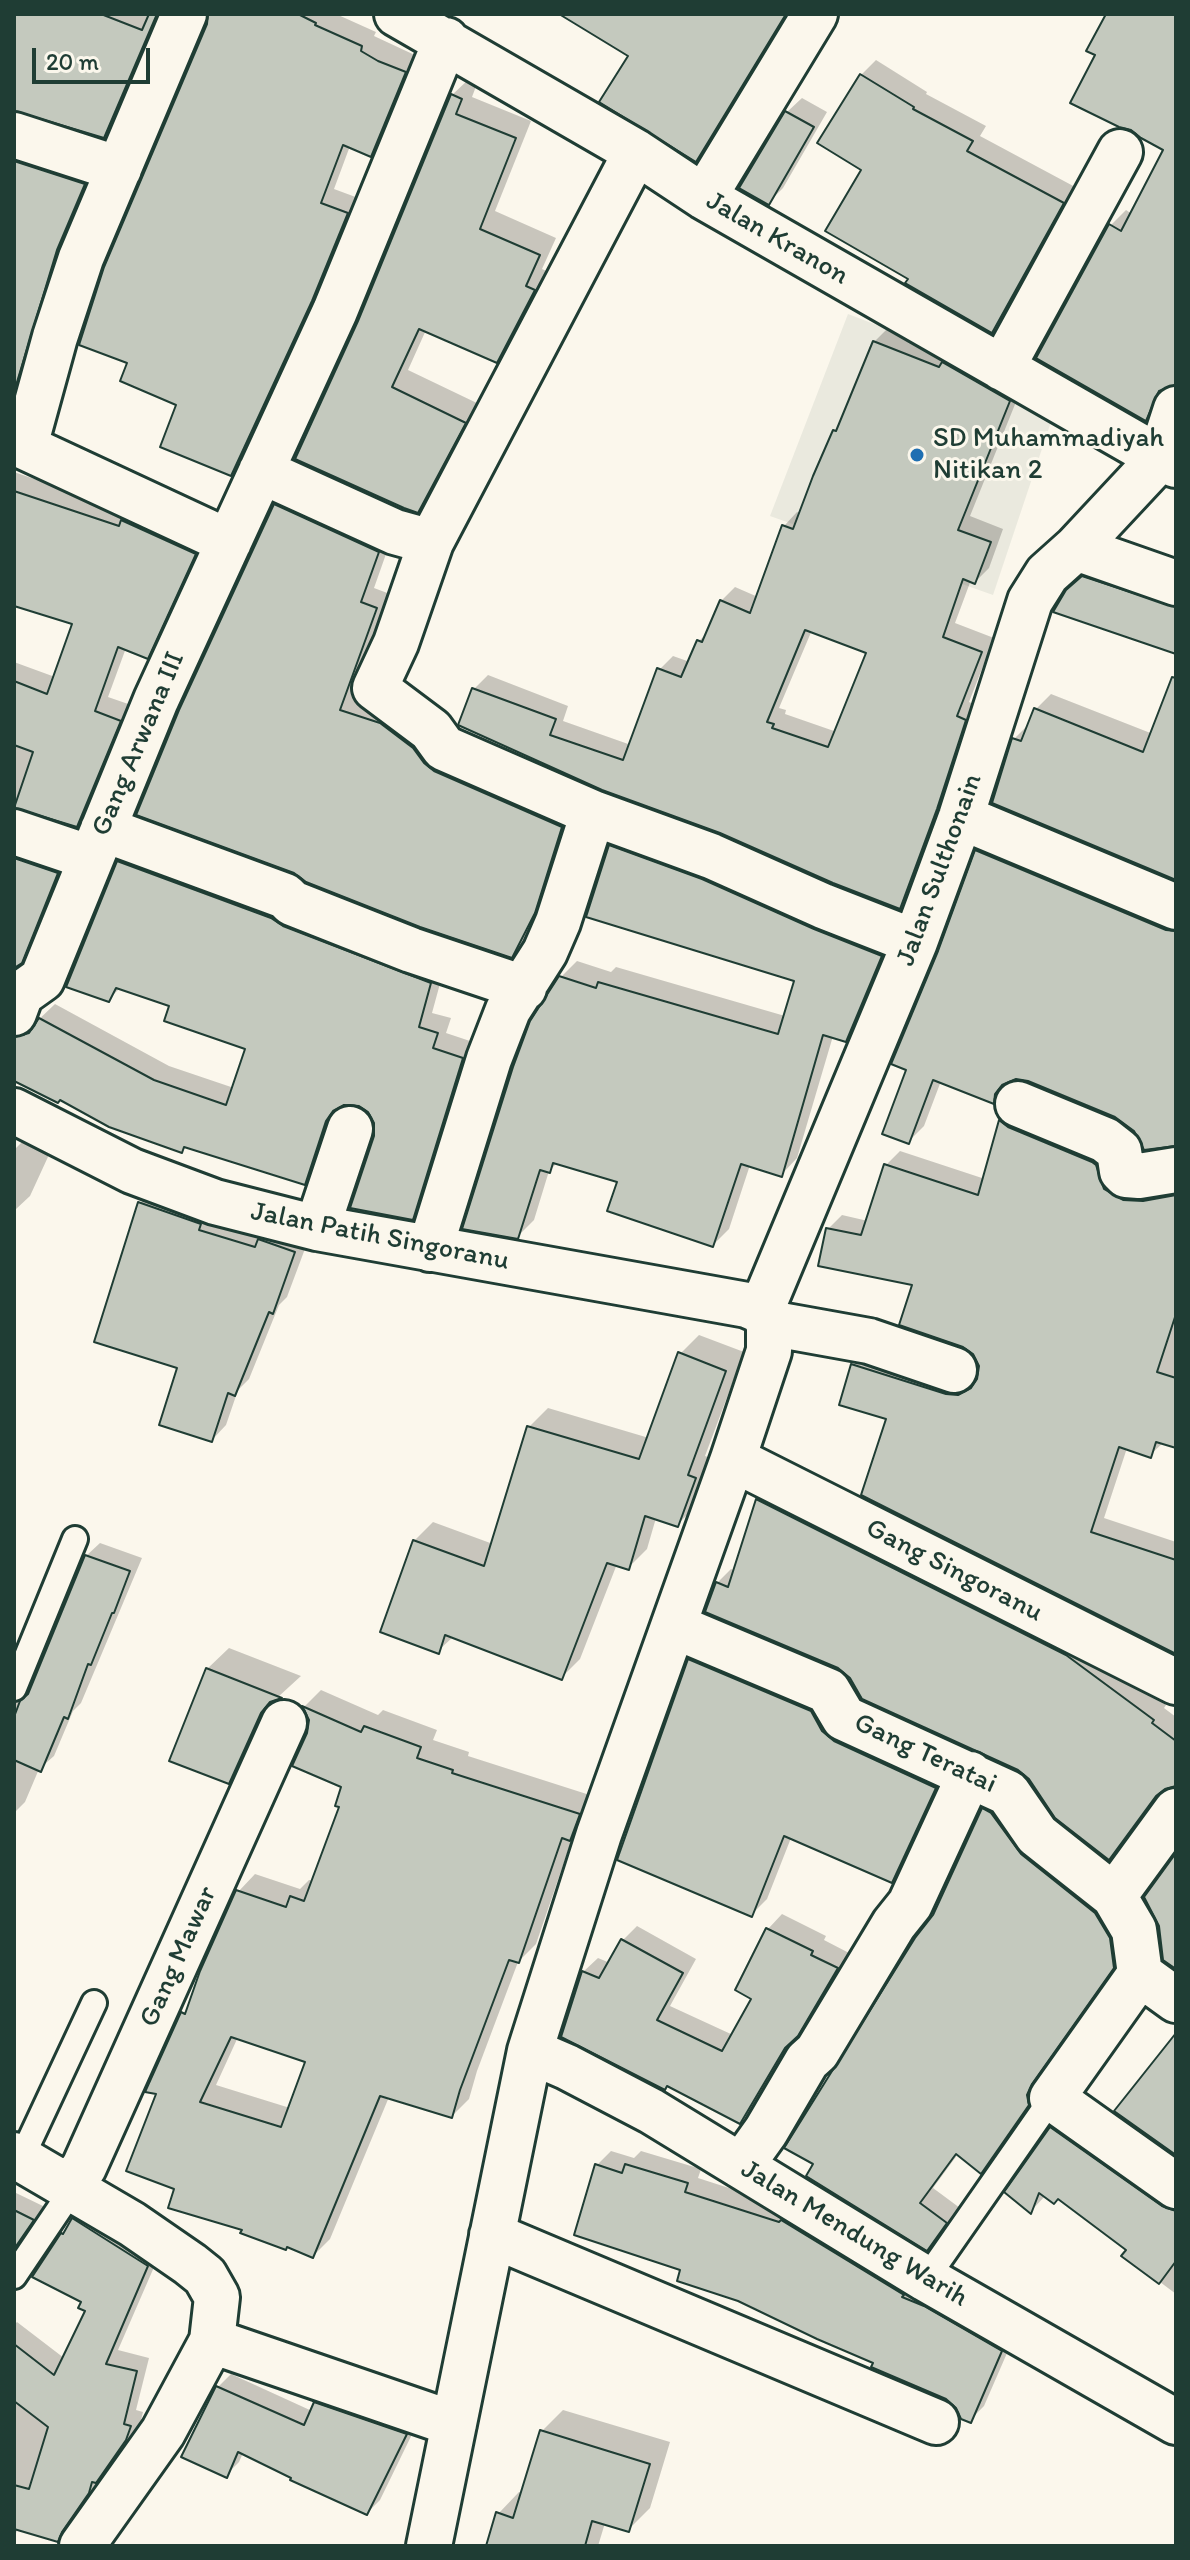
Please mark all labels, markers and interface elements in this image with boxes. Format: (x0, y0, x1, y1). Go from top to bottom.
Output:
scale bar (36, 32, 154, 82)
text: 20 m (46, 47, 99, 76)
street label: Jalan Kranon (700, 185, 854, 293)
place label: SD Muhammadiyah Nitikan 2 (933, 422, 1164, 488)
marker: SD Muhammadiyah Nitikan 2 (908, 446, 926, 464)
street label: Gang Arwana III (85, 647, 193, 841)
street label: Jalan Sulthonain (890, 769, 990, 971)
street label: Jalan Patih Singoranu (248, 1195, 512, 1279)
street label: Gang Singoranu (860, 1512, 1048, 1630)
street label: Gang Teratai (848, 1706, 1002, 1802)
street label: Gang Mawar (133, 1882, 225, 2032)
street label: Jalan Mendung Warih (734, 2153, 974, 2315)

